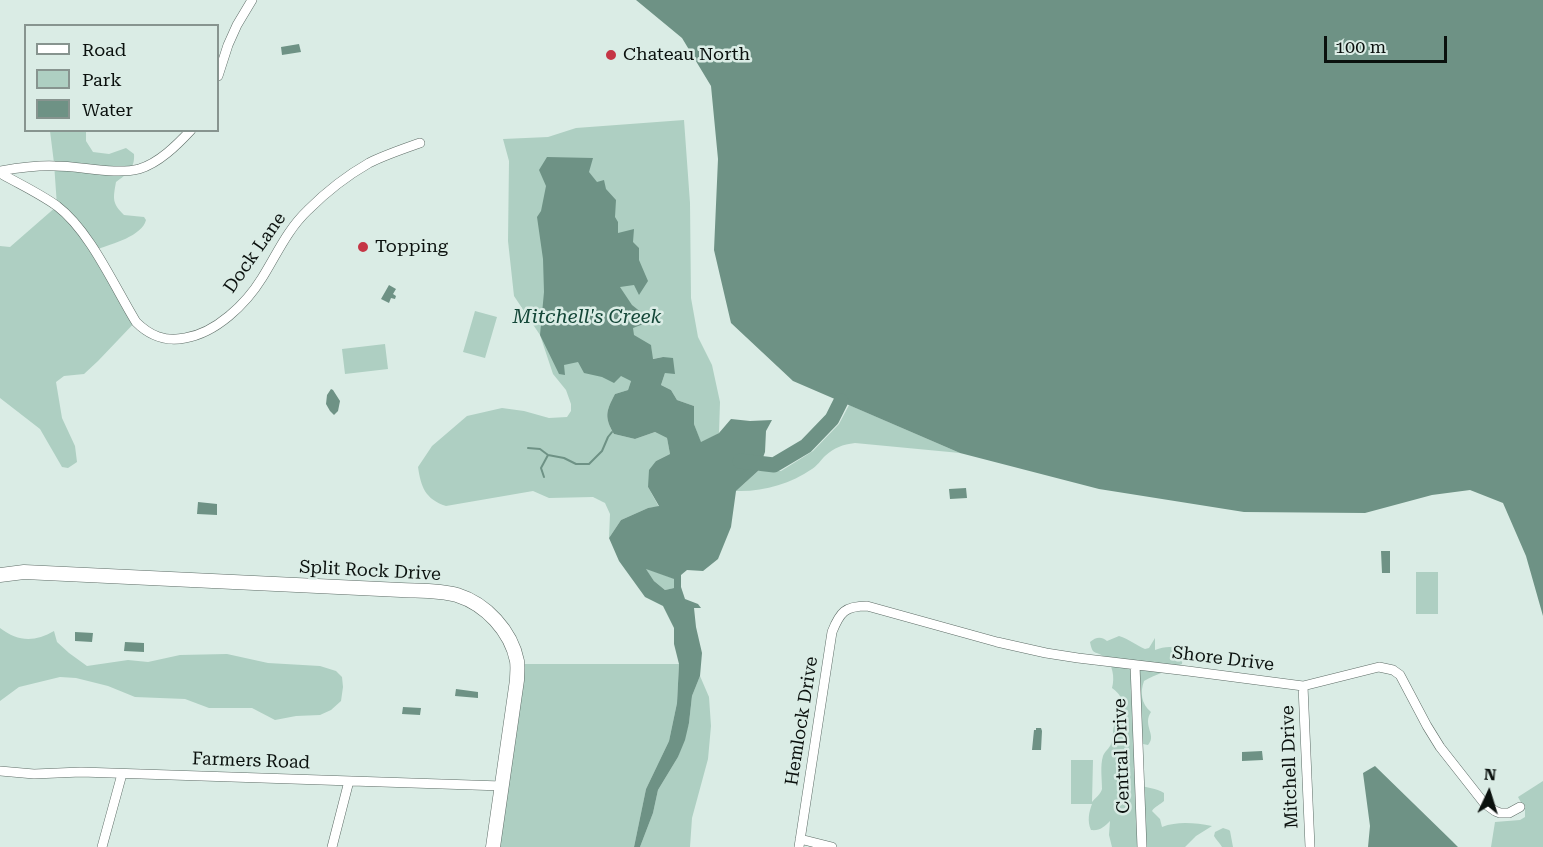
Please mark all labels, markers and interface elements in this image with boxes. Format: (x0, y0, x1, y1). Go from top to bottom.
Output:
legend (24, 24, 219, 132)
scale bar (1327, 24, 1450, 62)
text: 100 m (1335, 36, 1386, 57)
text: Road (82, 39, 126, 60)
place label: Chateau North (623, 44, 750, 66)
marker: Chateau North (604, 48, 618, 62)
text: Park (82, 69, 122, 90)
text: Water (82, 99, 133, 120)
street label: Dock Lane (219, 208, 291, 298)
place label: Topping (375, 236, 448, 258)
marker: Topping (356, 240, 370, 254)
water label: Mitchell's Creek (513, 305, 661, 329)
street label: Split Rock Drive (299, 557, 441, 585)
street label: Shore Drive (1171, 642, 1275, 676)
street label: Hemlock Drive (781, 655, 823, 787)
street label: Central Drive (1109, 698, 1135, 814)
street label: Mitchell Drive (1277, 705, 1303, 829)
street label: Farmers Road (192, 748, 310, 774)
north arrow (1459, 763, 1519, 823)
text: N (1483, 765, 1497, 784)

